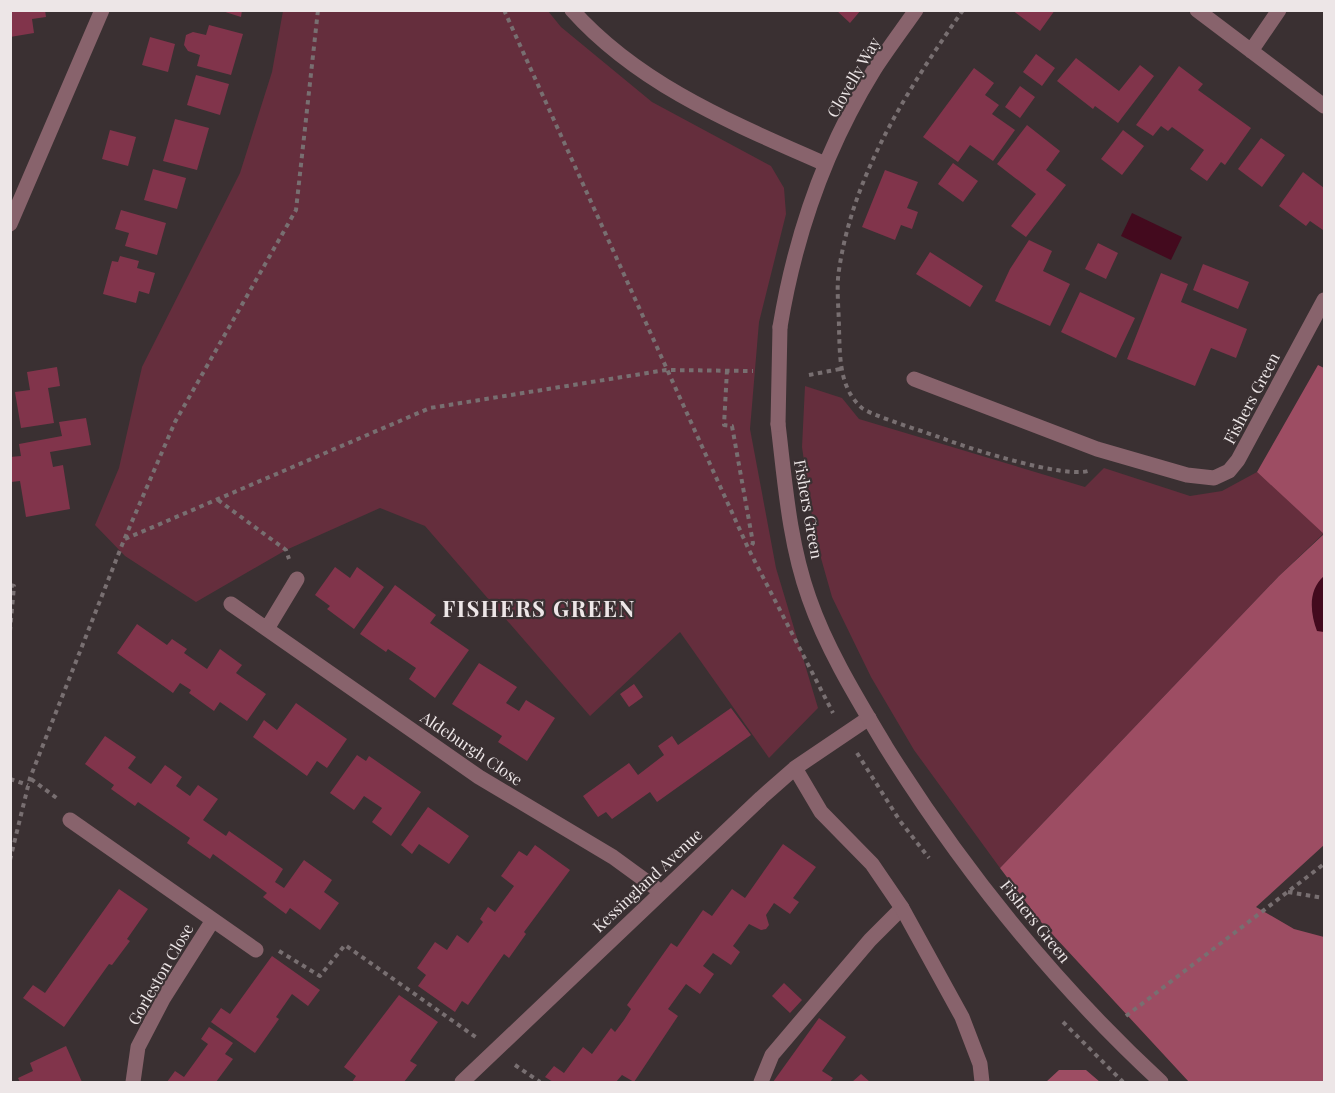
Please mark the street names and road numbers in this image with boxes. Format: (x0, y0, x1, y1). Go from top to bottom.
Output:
street label: Clovelly Way (821, 33, 885, 121)
street label: Fishers Green (1218, 348, 1284, 447)
street label: Fishers Green (790, 458, 828, 561)
street label: Aldeburgh Close (416, 706, 527, 790)
street label: Kessingland Avenue (588, 824, 706, 936)
street label: Fishers Green (996, 875, 1076, 967)
street label: Gorleston Close (122, 919, 198, 1029)

